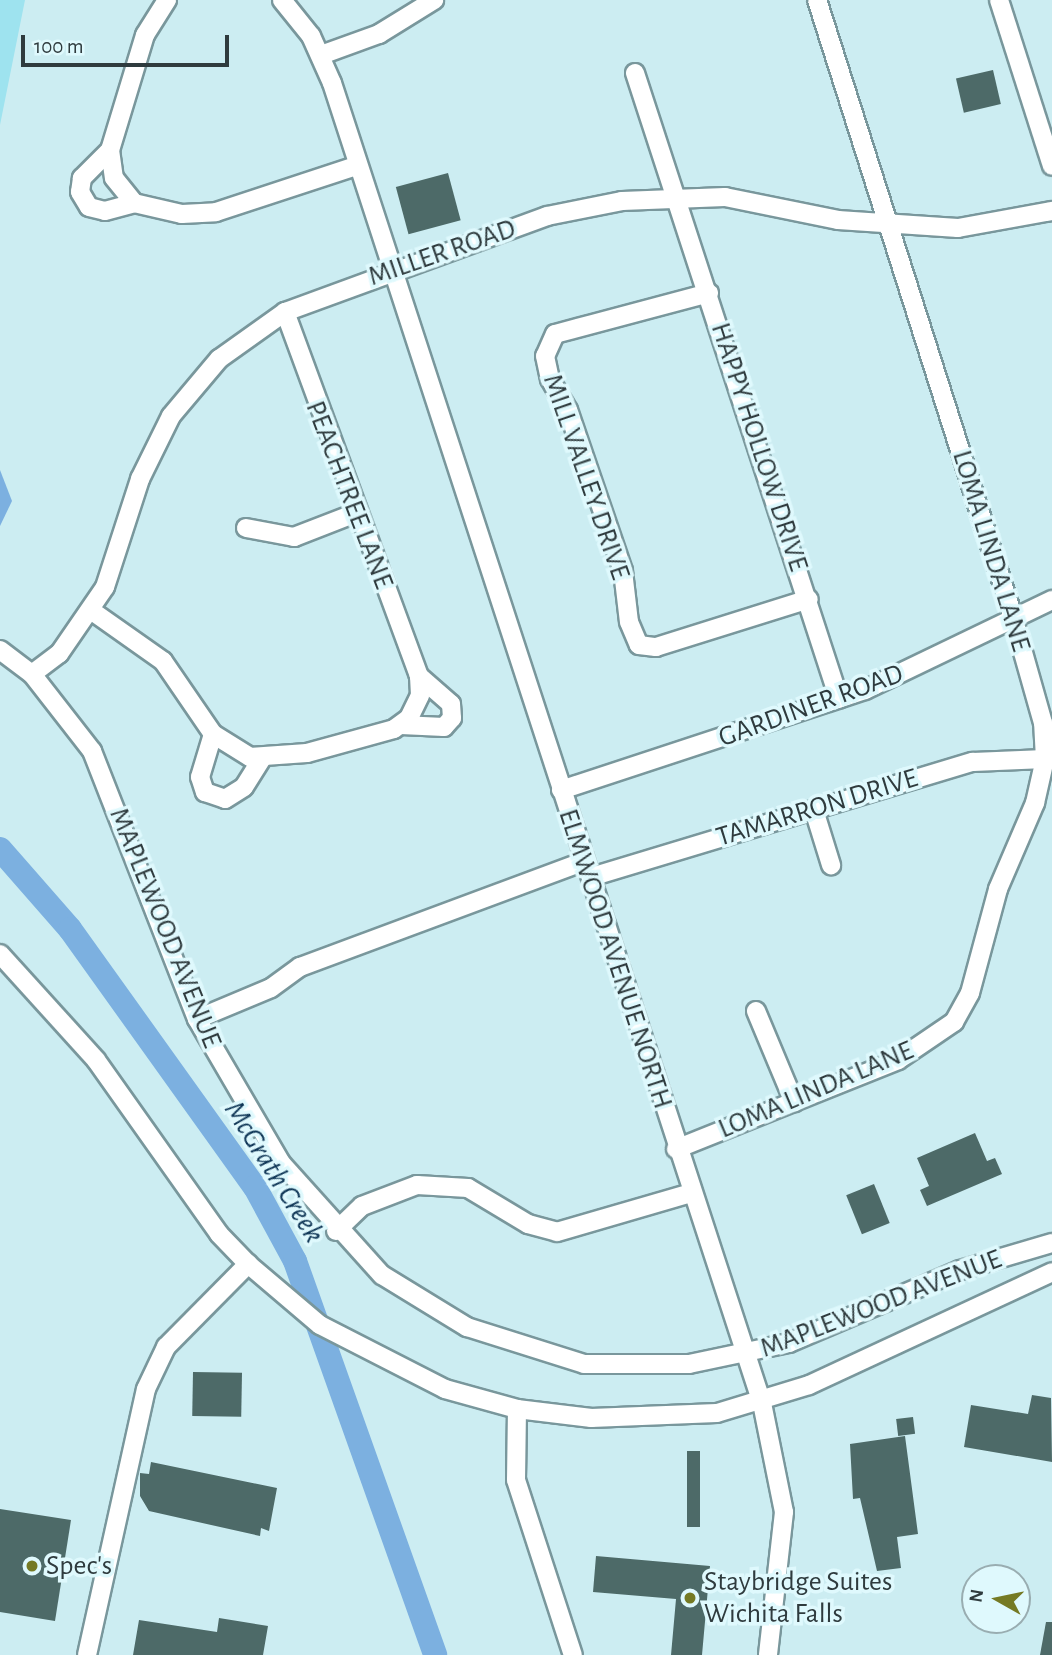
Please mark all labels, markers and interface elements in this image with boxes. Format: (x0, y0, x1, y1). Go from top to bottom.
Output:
scale bar (24, 21, 233, 65)
text: 100 m (34, 36, 84, 57)
street label: MILLER ROAD (364, 212, 520, 294)
street label: HAPPY HOLLOW DRIVE (703, 319, 815, 575)
street label: MILL VALLEY DRIVE (535, 370, 637, 584)
street label: PEACHTREE LANE (298, 396, 400, 594)
street label: LOMA LINDA LANE (944, 446, 1038, 656)
street label: GARDINER ROAD (714, 657, 908, 755)
street label: TAMARRON DRIVE (712, 761, 922, 855)
street label: MAPLEWOOD AVENUE (102, 803, 228, 1053)
street label: ELMWOOD AVENUE NORTH (551, 805, 679, 1113)
street label: LOMA LINDA LANE (713, 1034, 919, 1146)
water label: McGrath Creek (216, 1094, 332, 1250)
street label: MAPLEWOOD AVENUE (756, 1242, 1006, 1366)
place label: Spec's (46, 1549, 112, 1583)
marker: Spec's (24, 1558, 40, 1574)
north arrow (961, 1564, 1031, 1634)
place label: Staybridge Suites Wichita Falls (704, 1565, 892, 1631)
text: N (966, 1588, 987, 1604)
marker: Staybridge Suites Wichita Falls (682, 1590, 698, 1606)

